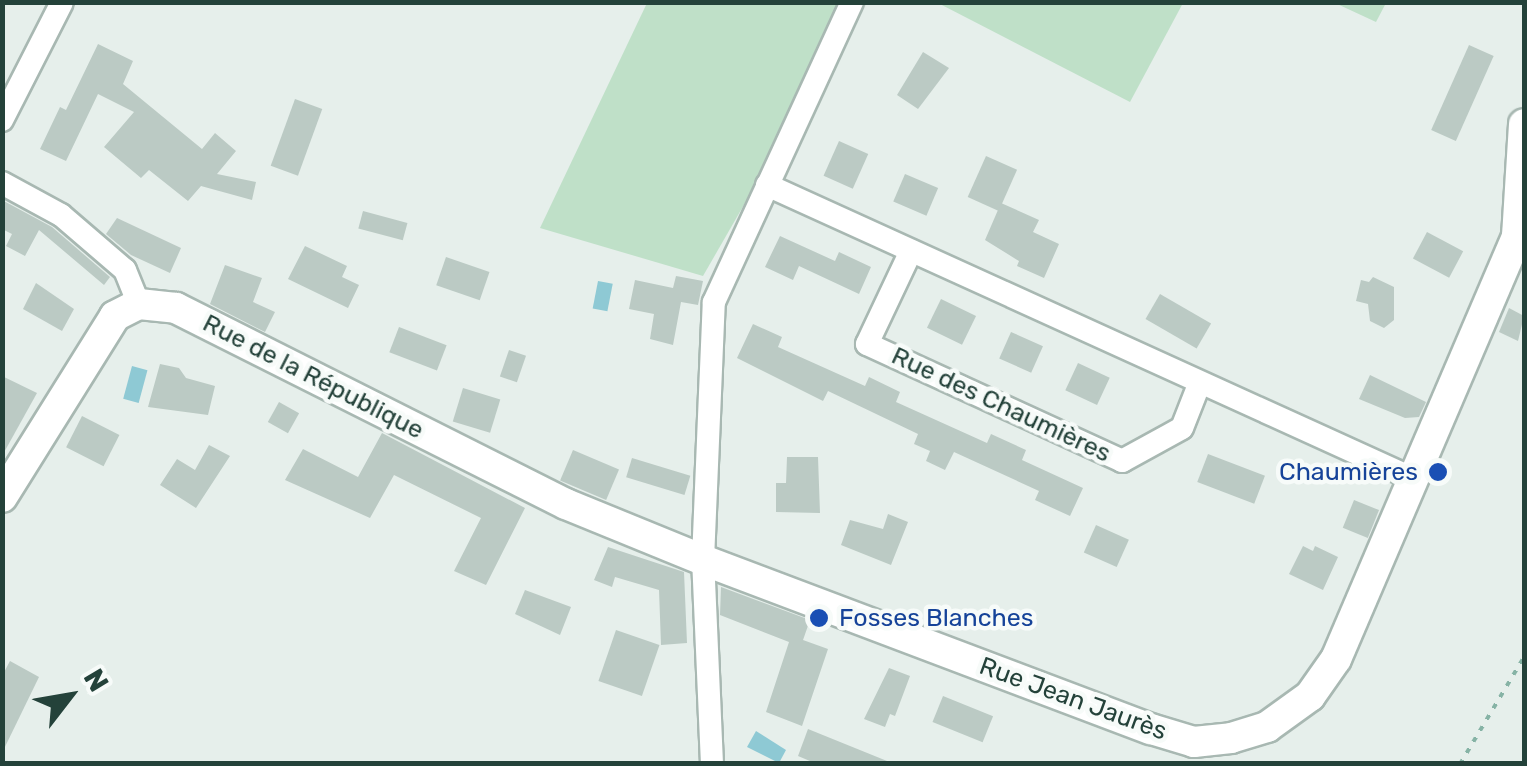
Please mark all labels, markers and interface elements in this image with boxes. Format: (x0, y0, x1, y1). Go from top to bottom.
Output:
street label: Rue de la République (198, 308, 428, 446)
street label: Rue des Chaumières (887, 341, 1115, 469)
place label: Chaumières (1279, 457, 1418, 487)
marker: Chaumières (1427, 461, 1449, 483)
place label: Fosses Blanches (839, 603, 1034, 633)
marker: Fosses Blanches (808, 607, 830, 629)
north arrow (20, 646, 120, 746)
street label: Rue Jean Jaurès (975, 651, 1171, 747)
text: N (77, 663, 115, 697)

